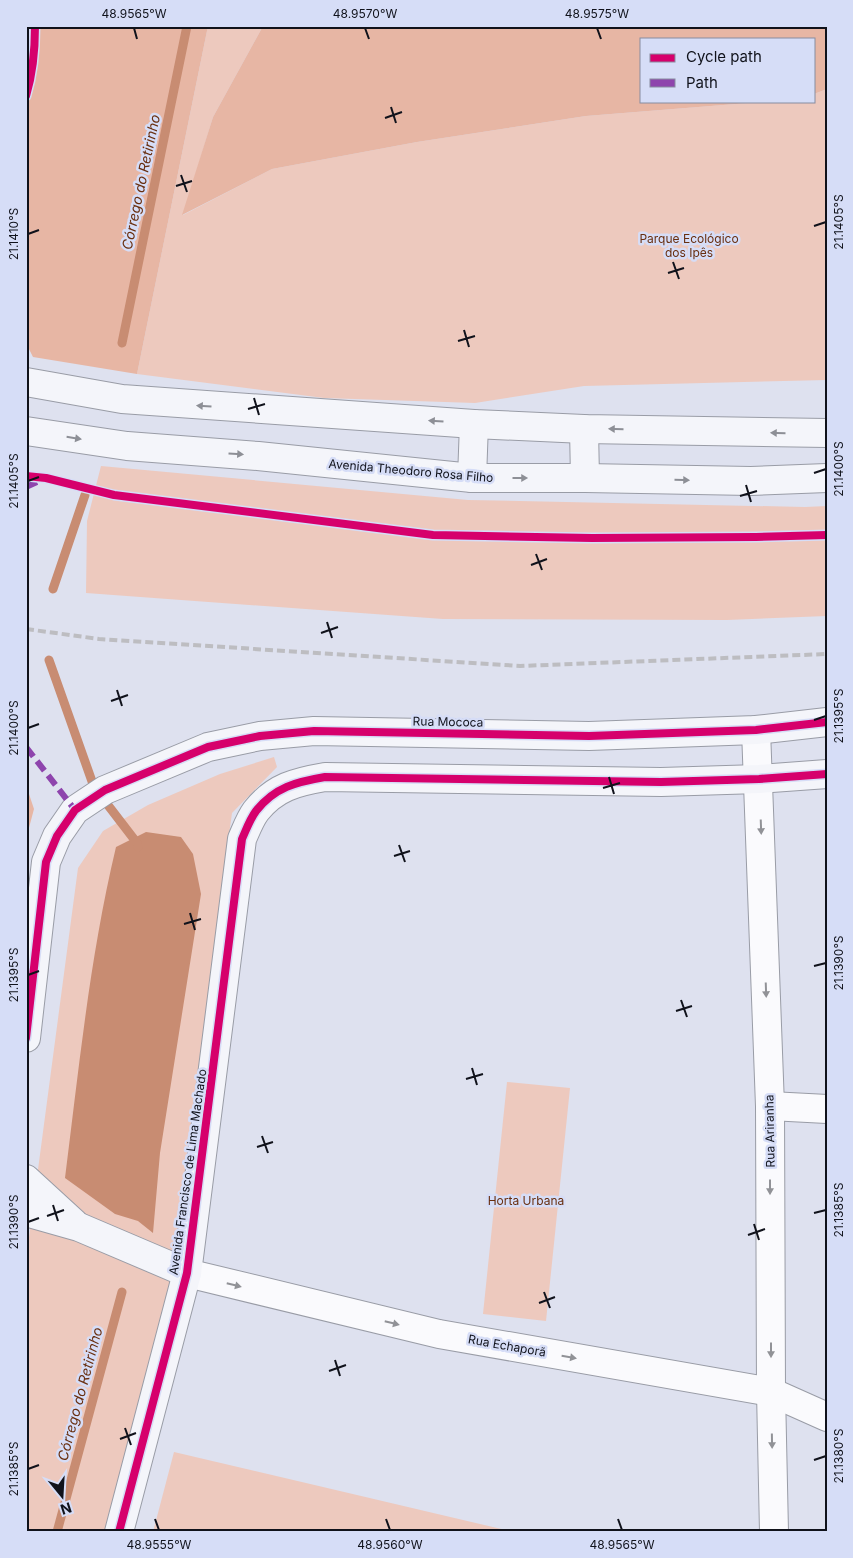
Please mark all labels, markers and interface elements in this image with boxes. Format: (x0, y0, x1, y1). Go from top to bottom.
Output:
text: 48.9565°W (101, 6, 167, 21)
text: 48.9570°W (333, 6, 397, 21)
text: 48.9575°W (565, 6, 629, 21)
legend (640, 38, 816, 102)
text: Cycle path (686, 47, 762, 66)
text: Path (686, 73, 718, 92)
water label: Córrego do Retirinho (118, 113, 163, 251)
text: 21.1405°S (831, 194, 846, 250)
text: 21.1410°S (6, 207, 21, 260)
park label: Parque Ecológico dos Ipês (639, 231, 739, 260)
one-way arrow (196, 401, 212, 409)
one-way arrow (427, 417, 443, 425)
one-way arrow (607, 425, 623, 433)
one-way arrow (770, 429, 786, 437)
one-way arrow (67, 435, 83, 443)
text: 21.1400°S (831, 441, 846, 497)
one-way arrow (228, 451, 244, 459)
text: 21.1405°S (6, 453, 21, 509)
street label: Avenida Theodoro Rosa Filho (328, 456, 494, 485)
one-way arrow (512, 474, 528, 482)
one-way arrow (675, 476, 691, 484)
text: 21.1395°S (831, 688, 846, 743)
text: 21.1400°S (6, 700, 21, 756)
street label: Rua Mococa (413, 713, 484, 730)
one-way arrow (757, 820, 765, 836)
text: 21.1390°S (831, 935, 846, 991)
text: 21.1395°S (6, 947, 21, 1002)
one-way arrow (762, 982, 770, 998)
street label: Avenida Francisco de Lima Machado (166, 1068, 209, 1276)
street label: Rua Ariranha (761, 1094, 778, 1168)
one-way arrow (766, 1180, 774, 1196)
text: 21.1385°S (831, 1182, 846, 1237)
park label: Horta Urbana (488, 1193, 564, 1208)
text: 21.1390°S (6, 1194, 21, 1250)
one-way arrow (227, 1281, 242, 1289)
one-way arrow (385, 1319, 400, 1327)
water label: Córrego do Retirinho (53, 1325, 106, 1463)
street label: Rua Echaporã (467, 1331, 547, 1360)
one-way arrow (767, 1342, 775, 1358)
one-way arrow (561, 1353, 577, 1361)
text: 21.1380°S (831, 1428, 846, 1484)
one-way arrow (768, 1433, 776, 1449)
text: 21.1385°S (6, 1441, 21, 1496)
north arrow (38, 1470, 88, 1520)
text: N (58, 1499, 74, 1519)
text: 48.9555°W (127, 1537, 192, 1552)
text: 48.9560°W (357, 1537, 423, 1552)
text: 48.9565°W (589, 1537, 655, 1552)

